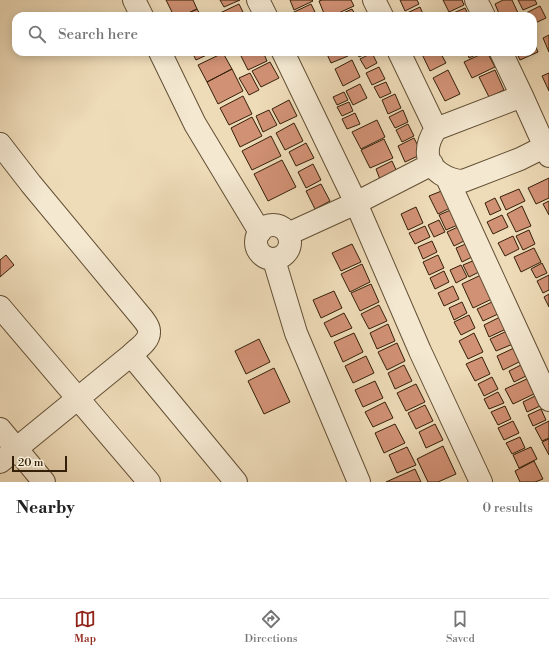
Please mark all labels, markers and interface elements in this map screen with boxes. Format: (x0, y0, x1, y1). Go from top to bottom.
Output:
search box (12, 12, 537, 56)
icon: search (26, 23, 48, 45)
text: Search here (58, 25, 138, 44)
scale bar (12, 454, 67, 473)
text: 20 m (18, 456, 43, 470)
text: Nearby (16, 497, 75, 519)
text: 0 results (482, 500, 533, 516)
tab: Map (74, 608, 96, 646)
tab: Directions (245, 608, 298, 646)
tab: Saved (446, 608, 475, 646)

